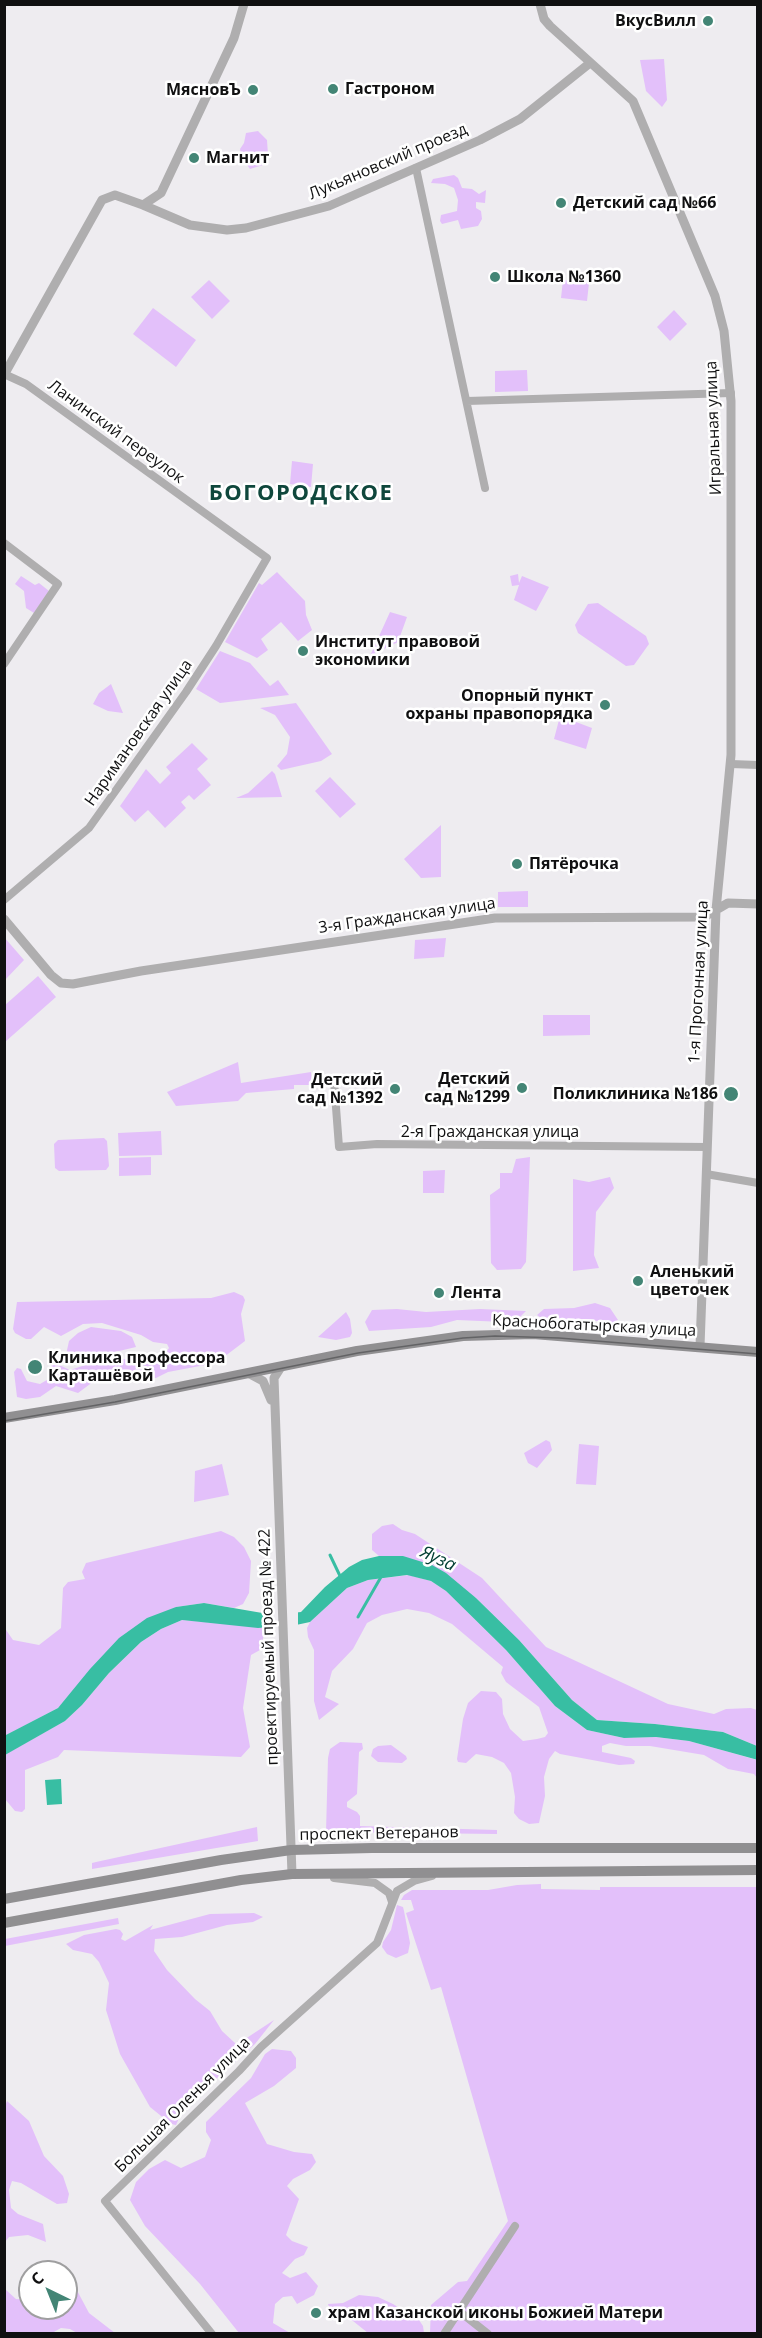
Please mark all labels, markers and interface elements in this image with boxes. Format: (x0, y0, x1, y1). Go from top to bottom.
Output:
place label: ВкусВилл (615, 11, 696, 31)
marker: ВкусВилл (701, 14, 715, 28)
place label: Гастроном (345, 79, 435, 99)
place label: МясновЪ (166, 80, 241, 100)
marker: Гастроном (326, 82, 340, 96)
marker: МясновЪ (246, 83, 260, 97)
street label: Лукьяновский проезд (306, 120, 470, 204)
place label: Магнит (206, 148, 269, 168)
marker: Магнит (187, 151, 201, 165)
place label: Детский сад №66 (573, 193, 716, 213)
marker: Детский сад №66 (554, 196, 568, 210)
place label: Школа №1360 (507, 267, 621, 287)
marker: Школа №1360 (488, 270, 502, 284)
street label: Игральная улица (702, 360, 726, 496)
street label: Ланинский переулок (44, 376, 188, 488)
district label: БОГОРОДСКОЕ (209, 481, 393, 507)
place label: Институт правовой экономики (315, 632, 480, 670)
marker: Институт правовой экономики (296, 644, 310, 658)
street label: Наримановская улица (81, 656, 197, 810)
place label: Опорный пункт охраны правопорядка (405, 686, 593, 724)
marker: Опорный пункт охраны правопорядка (598, 698, 612, 712)
place label: Пятёрочка (529, 854, 619, 874)
marker: Пятёрочка (510, 857, 524, 871)
street label: 3-я Гражданская улица (317, 894, 497, 938)
street label: 1-я Прогонная улица (685, 900, 713, 1064)
place label: Детский сад №1299 (424, 1069, 510, 1107)
place label: Детский сад №1392 (297, 1070, 383, 1108)
marker: Детский сад №1299 (515, 1081, 529, 1095)
marker: Детский сад №1392 (388, 1082, 402, 1096)
place label: Поликлиника №186 (553, 1084, 718, 1104)
marker: Поликлиника №186 (722, 1085, 740, 1103)
street label: 2-я Гражданская улица (401, 1122, 579, 1142)
place label: Аленький цветочек (650, 1262, 734, 1300)
marker: Аленький цветочек (631, 1274, 645, 1288)
place label: Лента (451, 1283, 501, 1303)
marker: Лента (432, 1286, 446, 1300)
street label: Краснобогатырская улица (491, 1311, 697, 1341)
place label: Клиника профессора Карташёвой (48, 1348, 226, 1386)
marker: Клиника профессора Карташёвой (26, 1358, 44, 1376)
street label: проектируемый проезд № 422 (255, 1528, 283, 1766)
water label: Яуза (417, 1541, 459, 1577)
street label: проспект Ветеранов (299, 1823, 459, 1845)
street label: Большая Оленья улица (111, 2033, 255, 2177)
north arrow (18, 2260, 78, 2320)
text: С (26, 2267, 48, 2290)
place label: храм Казанской иконы Божией Матери (328, 2303, 663, 2323)
marker: храм Казанской иконы Божией Матери (309, 2306, 323, 2320)

